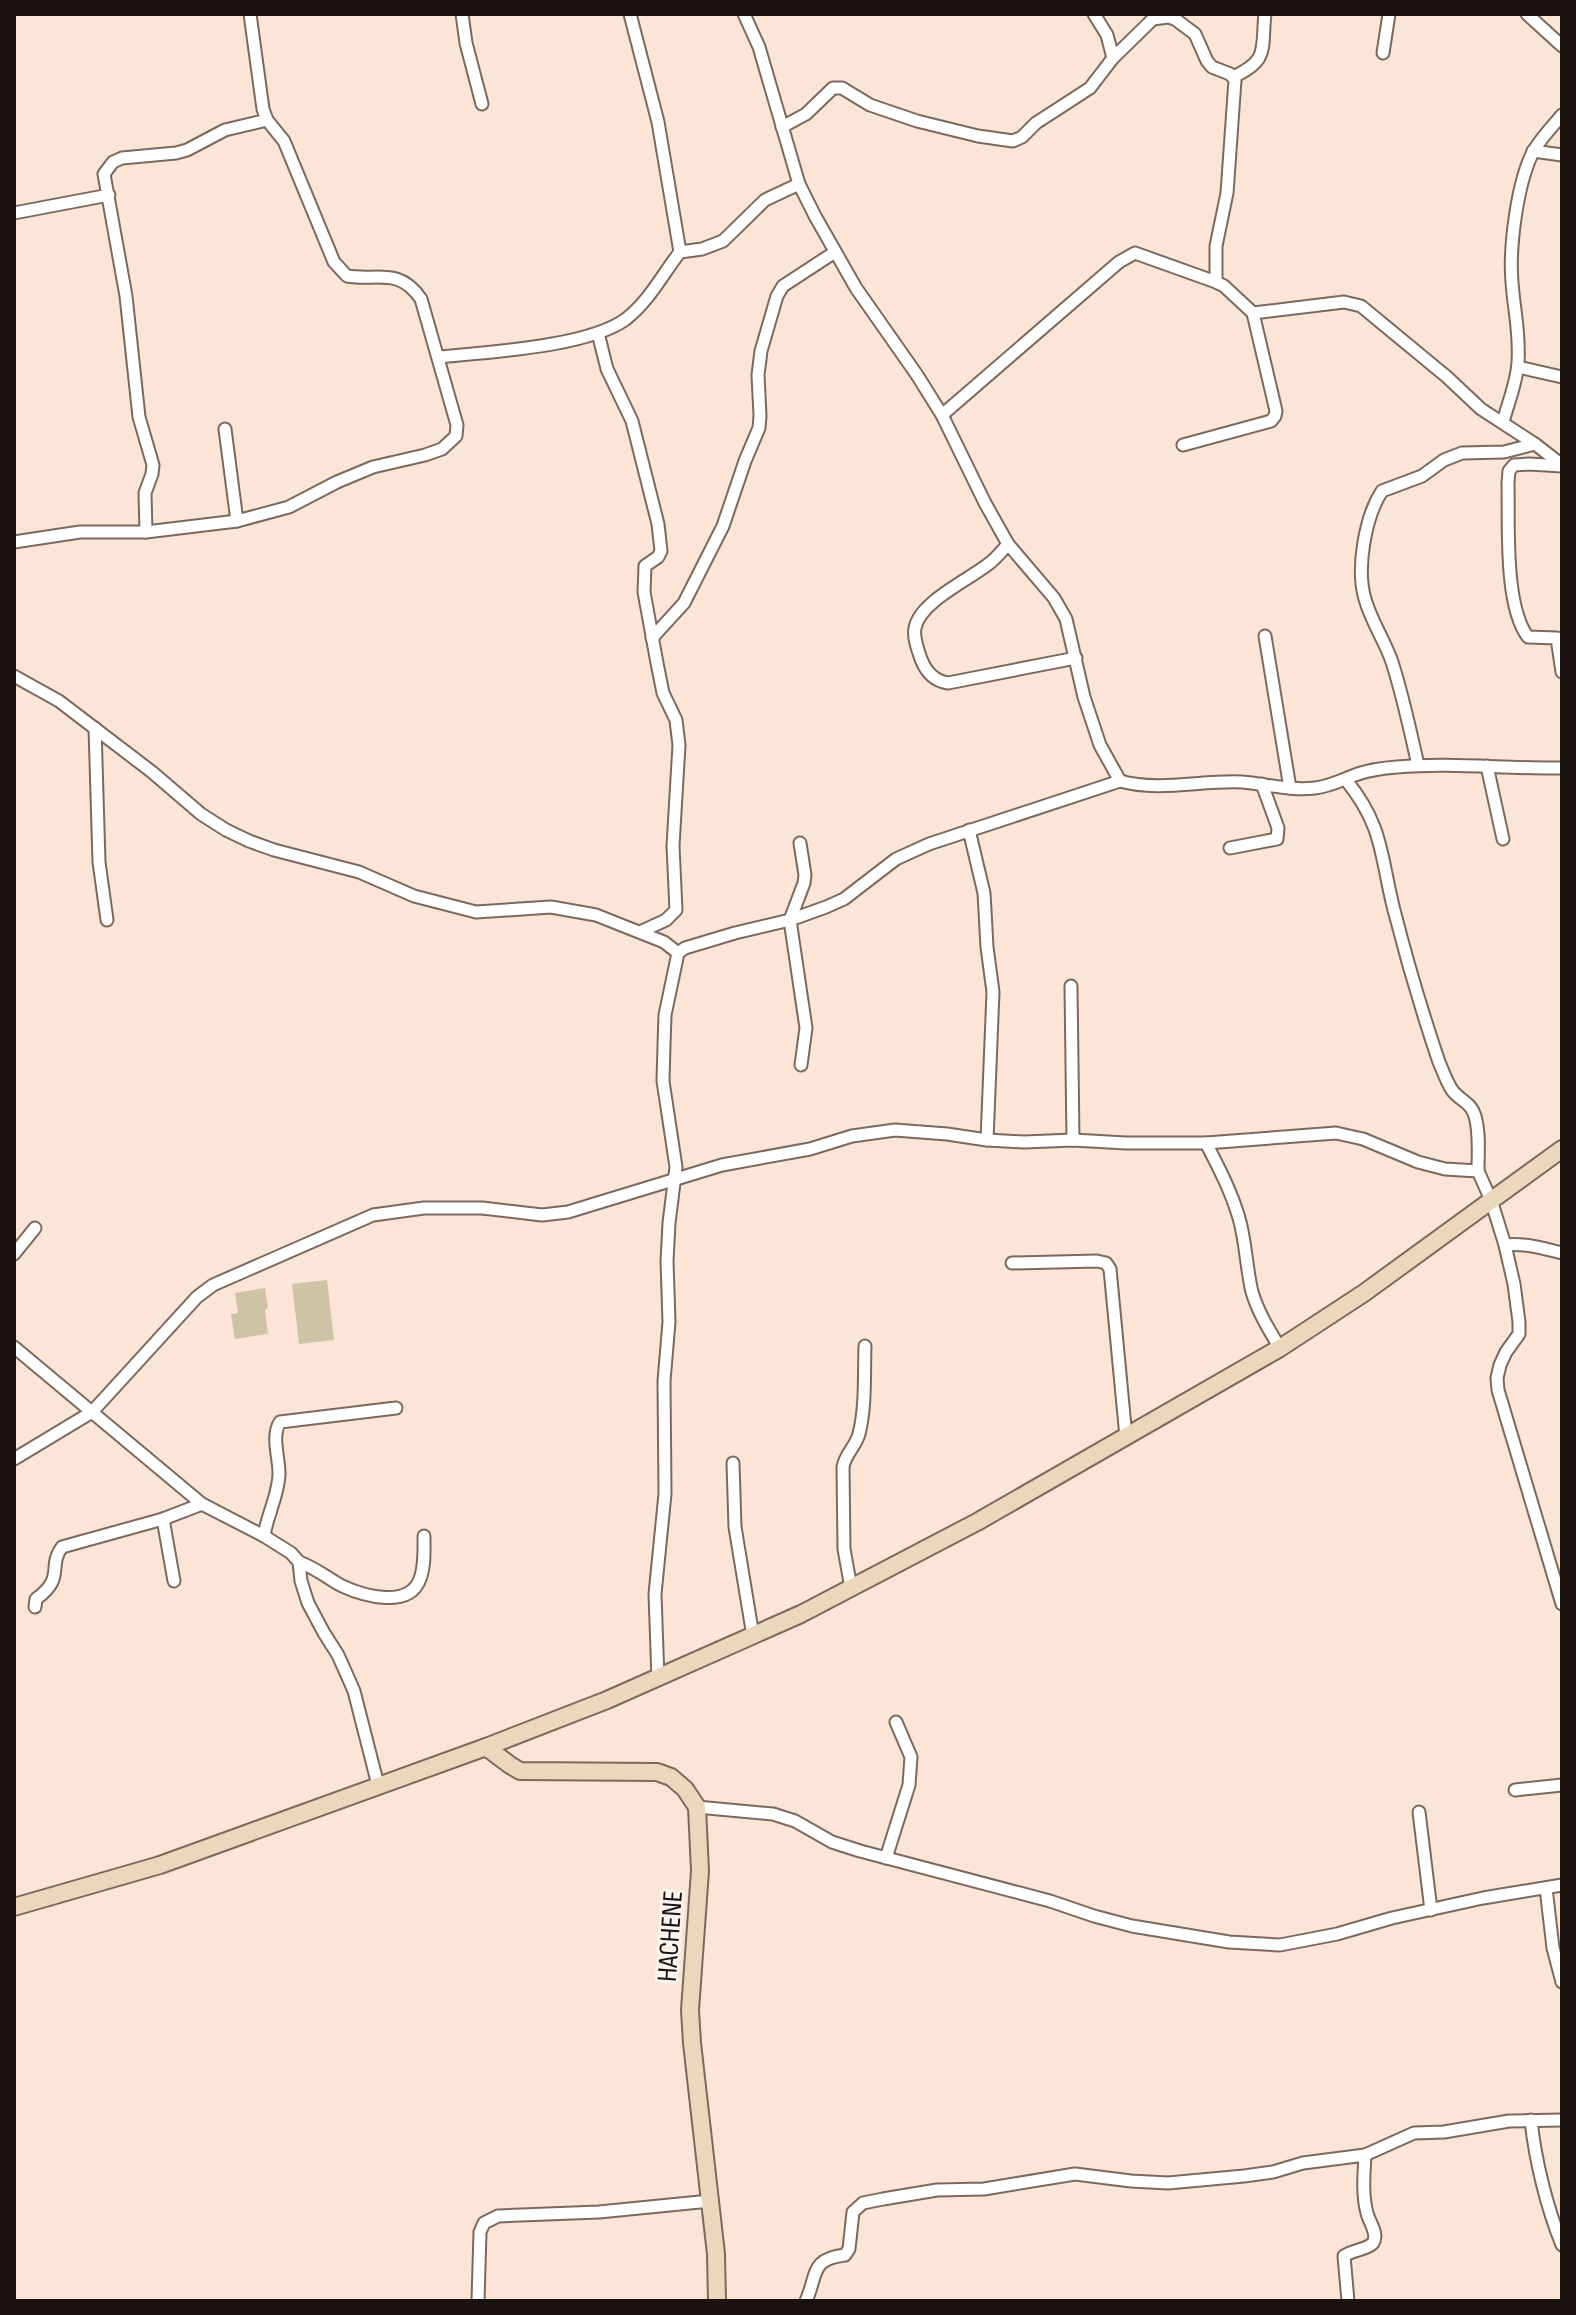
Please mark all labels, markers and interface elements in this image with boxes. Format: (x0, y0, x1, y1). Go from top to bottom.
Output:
street label: HACHENE (651, 1889, 690, 1983)

